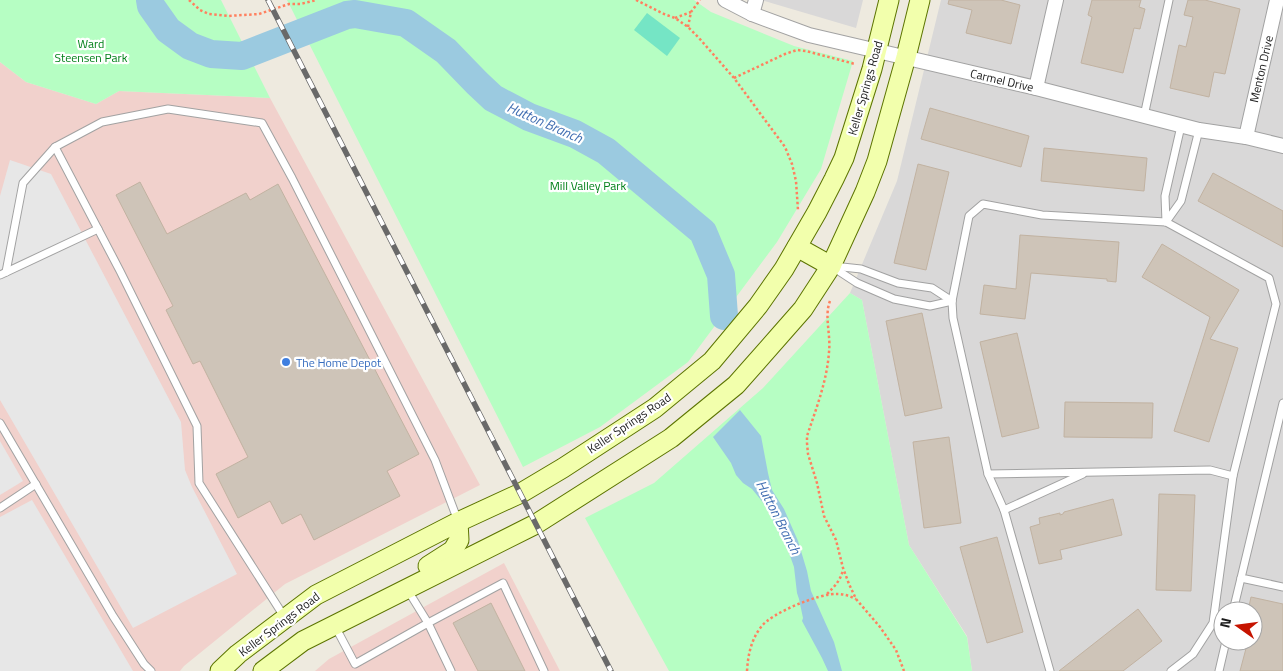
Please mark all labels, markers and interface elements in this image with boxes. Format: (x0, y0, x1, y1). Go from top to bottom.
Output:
park label: Ward Steensen Park (55, 34, 128, 67)
street label: Menton Drive (1244, 34, 1278, 104)
street label: Keller Springs Road (842, 39, 888, 137)
street label: Carmel Drive (968, 63, 1036, 97)
water label: Hutton Branch (504, 96, 587, 148)
park label: Mill Valley Park (550, 176, 626, 195)
place label: The Home Depot (296, 353, 382, 372)
marker: The Home Depot (280, 356, 292, 368)
street label: Keller Springs Road (583, 388, 675, 458)
water label: Hutton Branch (751, 476, 807, 559)
street label: Keller Springs Road (234, 587, 324, 661)
north arrow (1213, 601, 1263, 651)
text: N (1214, 615, 1236, 630)

